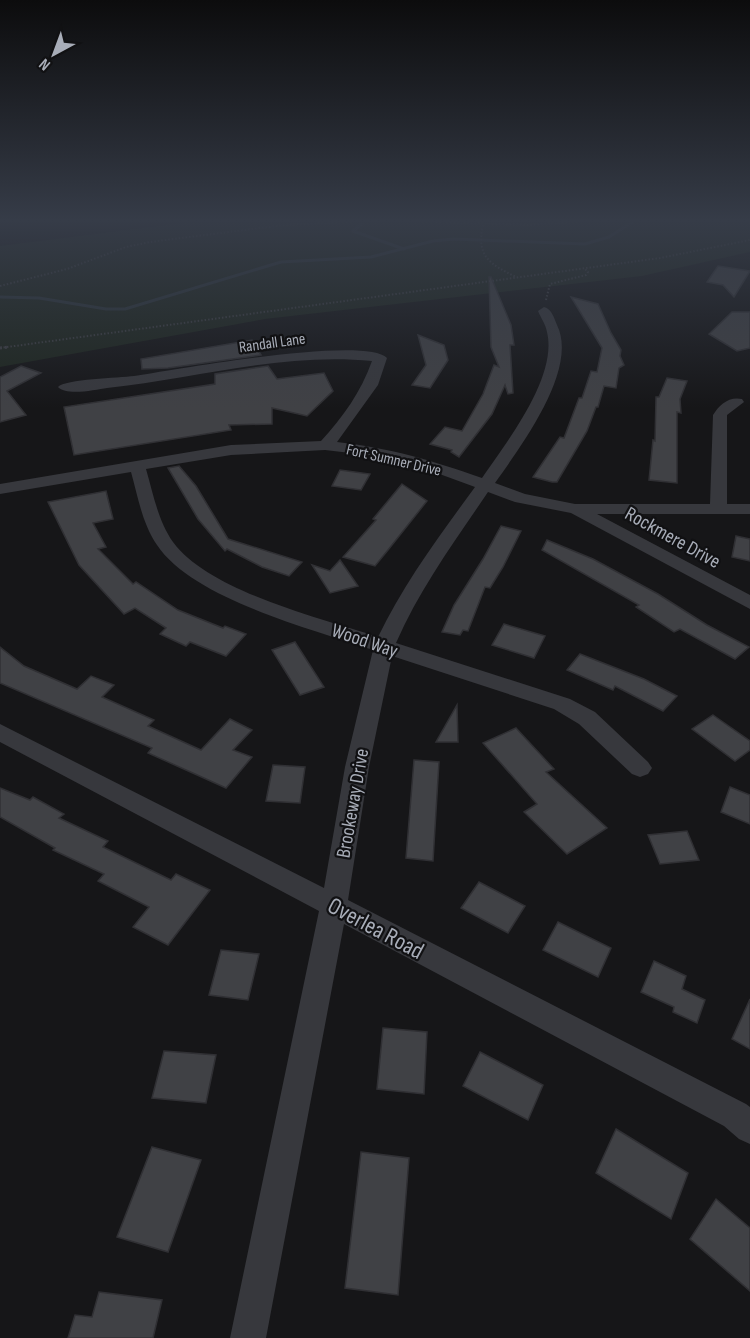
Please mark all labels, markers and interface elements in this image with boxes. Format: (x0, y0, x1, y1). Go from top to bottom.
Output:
north arrow (24, 24, 84, 84)
text: N (36, 54, 55, 74)
street label: Randall Lane (238, 329, 307, 358)
street label: Fort Sumner Drive (344, 440, 443, 481)
street label: Rockmere Drive (621, 502, 724, 574)
street label: Wood Way (328, 618, 401, 664)
street label: Brookeway Drive (332, 747, 374, 860)
street label: Overlea Road (323, 891, 429, 966)

